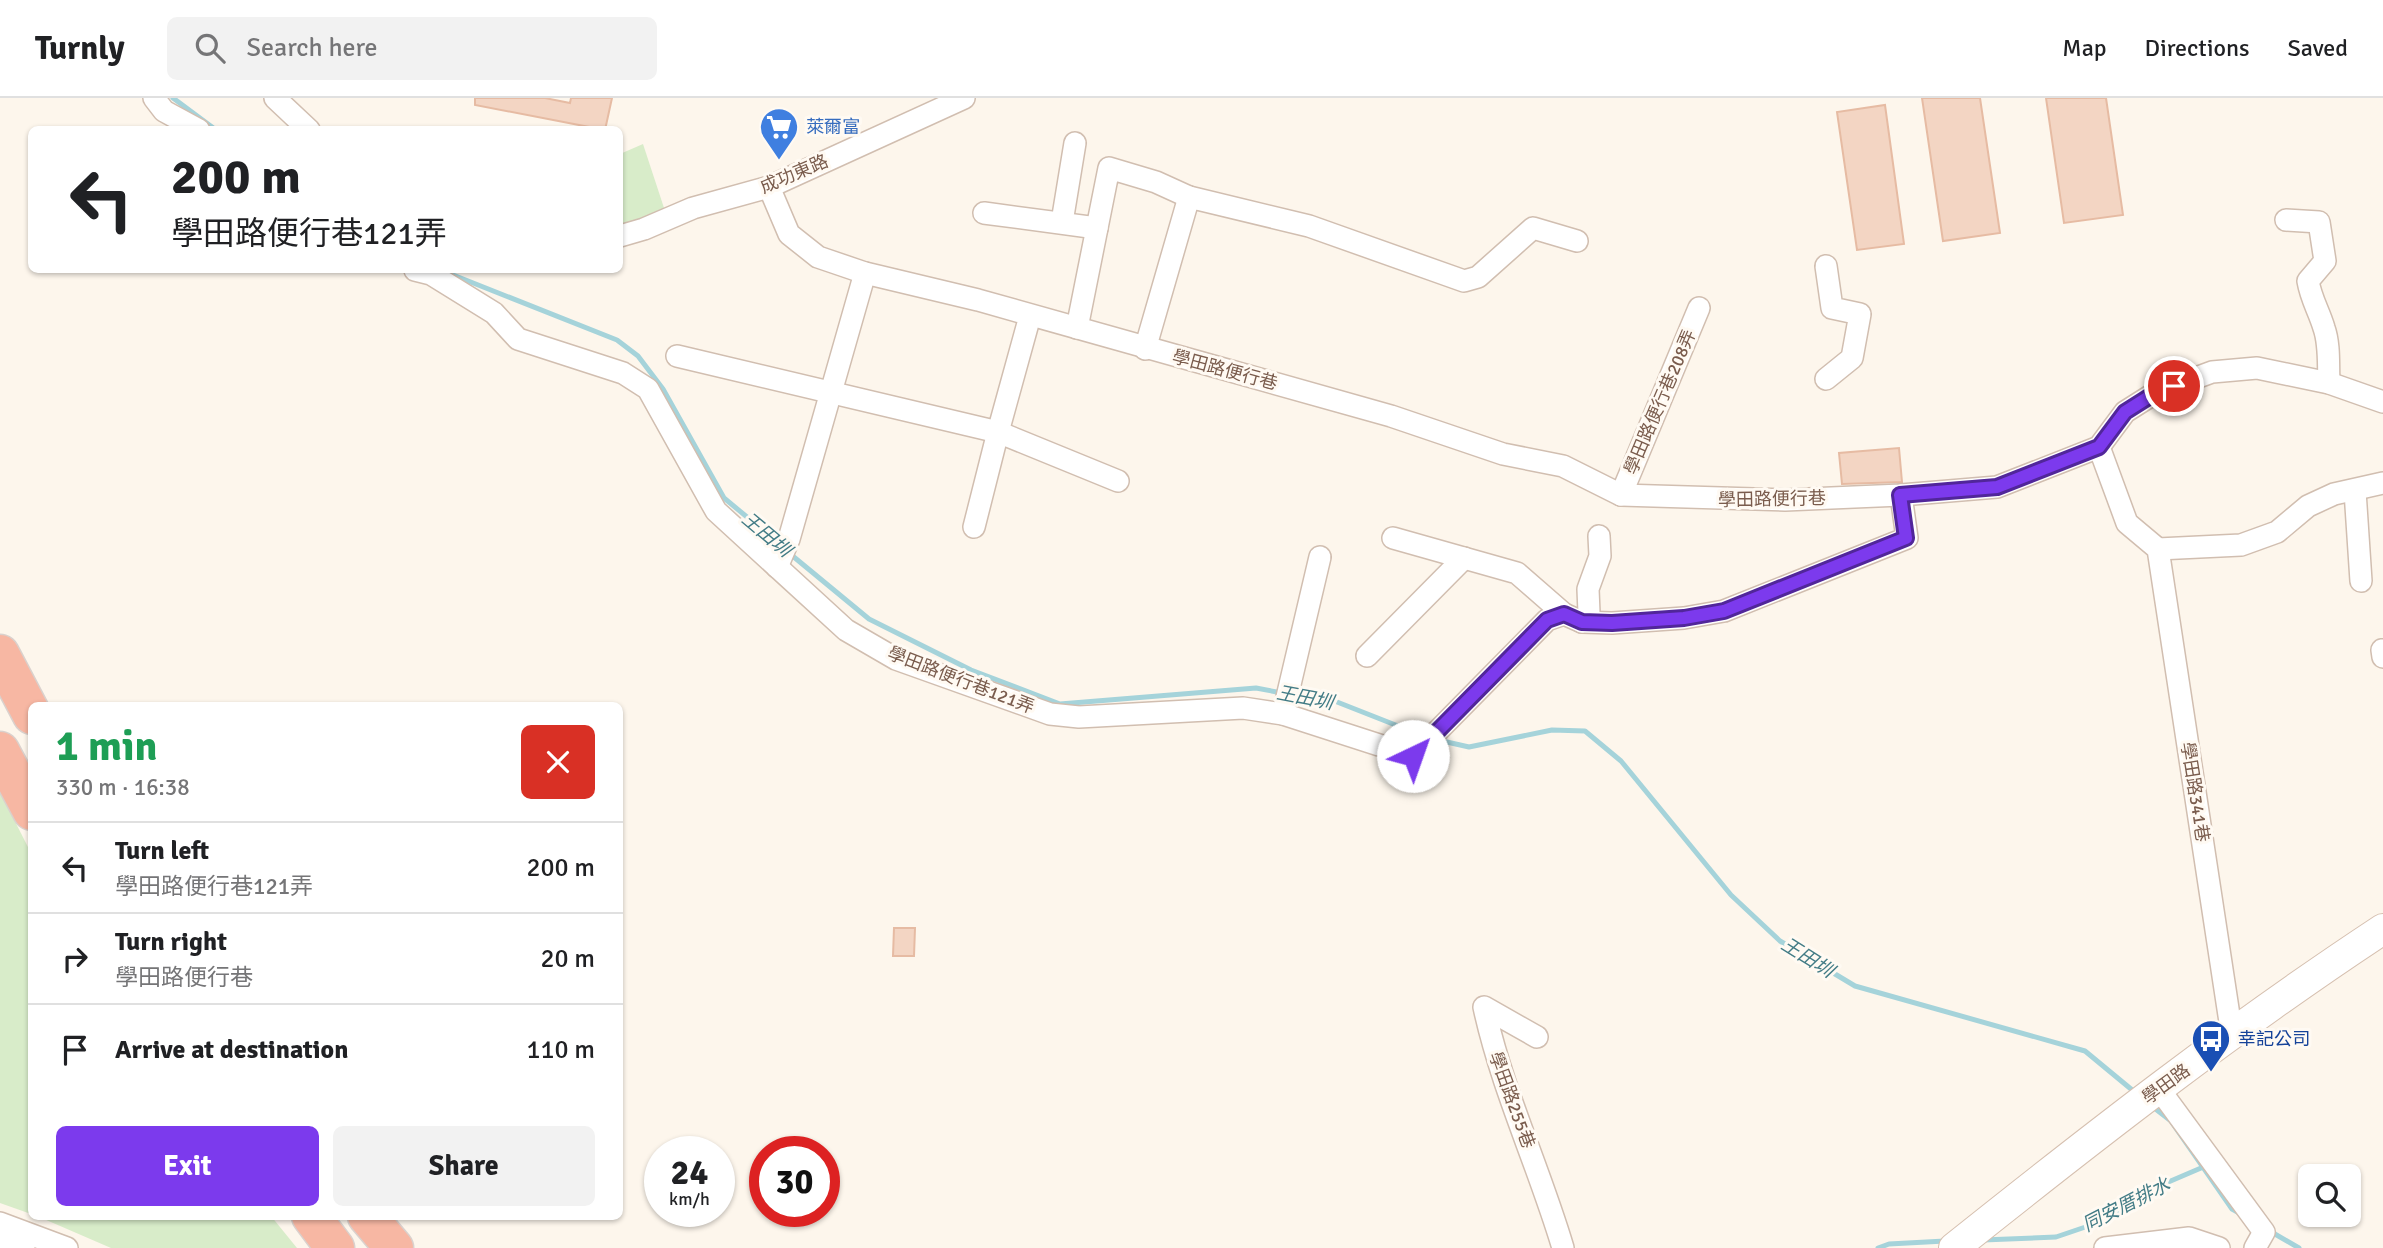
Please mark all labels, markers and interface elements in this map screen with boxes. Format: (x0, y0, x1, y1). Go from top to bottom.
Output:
search box (167, 17, 657, 80)
text: Turnly (35, 28, 125, 69)
icon: search (191, 29, 229, 67)
text: Search here (247, 32, 378, 64)
text: Map (2062, 33, 2107, 63)
text: Directions (2145, 33, 2250, 63)
text: Saved (2288, 33, 2348, 63)
supermarket icon: 萊爾富 (758, 106, 800, 161)
place label: 萊爾富 (806, 116, 860, 138)
text: 200 m (171, 147, 301, 207)
street label: 成功東路 (757, 150, 831, 198)
icon: left (56, 154, 147, 245)
text: 學田路便行巷121弄 (171, 214, 447, 253)
street label: 學田路便行巷208弄 (1620, 326, 1700, 478)
street label: 學田路便行巷 (1170, 345, 1280, 395)
pin (2144, 356, 2204, 416)
icon: arrive (2155, 367, 2193, 405)
street label: 學田路便行巷 (1718, 487, 1826, 511)
water label: 王田圳 (737, 507, 798, 564)
street label: 學田路便行巷121弄 (885, 642, 1037, 718)
water label: 王田圳 (1275, 681, 1338, 716)
position arrow (1376, 719, 1450, 793)
text: 1 min (56, 721, 157, 772)
button: close (521, 725, 595, 799)
street label: 學田路341巷 (2176, 740, 2214, 844)
text: 330 m · 16:38 (56, 773, 190, 802)
text: Turn left (115, 835, 209, 867)
icon: left (56, 849, 94, 887)
text: 200 m (526, 852, 595, 884)
text: 學田路便行巷121弄 (115, 872, 313, 901)
text: Turn right (115, 926, 227, 958)
water label: 王田圳 (1777, 933, 1841, 985)
icon: right (56, 940, 94, 978)
text: 20 m (540, 943, 595, 975)
text: 學田路便行巷 (115, 963, 253, 992)
bus stop icon: 幸記公司 (2190, 1018, 2232, 1073)
place label: 幸記公司 (2238, 1028, 2310, 1050)
icon: arrive (56, 1031, 94, 1069)
text: Arrive at destination (115, 1034, 348, 1066)
text: 110 m (526, 1034, 595, 1066)
street label: 學田路255巷 (1484, 1049, 1540, 1151)
street label: 學田路 (2138, 1059, 2194, 1109)
button: Exit (56, 1126, 319, 1206)
button: Share (333, 1126, 595, 1206)
speed limit sign: 30 (749, 1136, 840, 1227)
text: 24 (671, 1151, 708, 1194)
map controls (2298, 1164, 2361, 1227)
button: search (2298, 1164, 2361, 1227)
water label: 同安厝排水 (2079, 1172, 2175, 1237)
text: km/h (669, 1188, 710, 1210)

